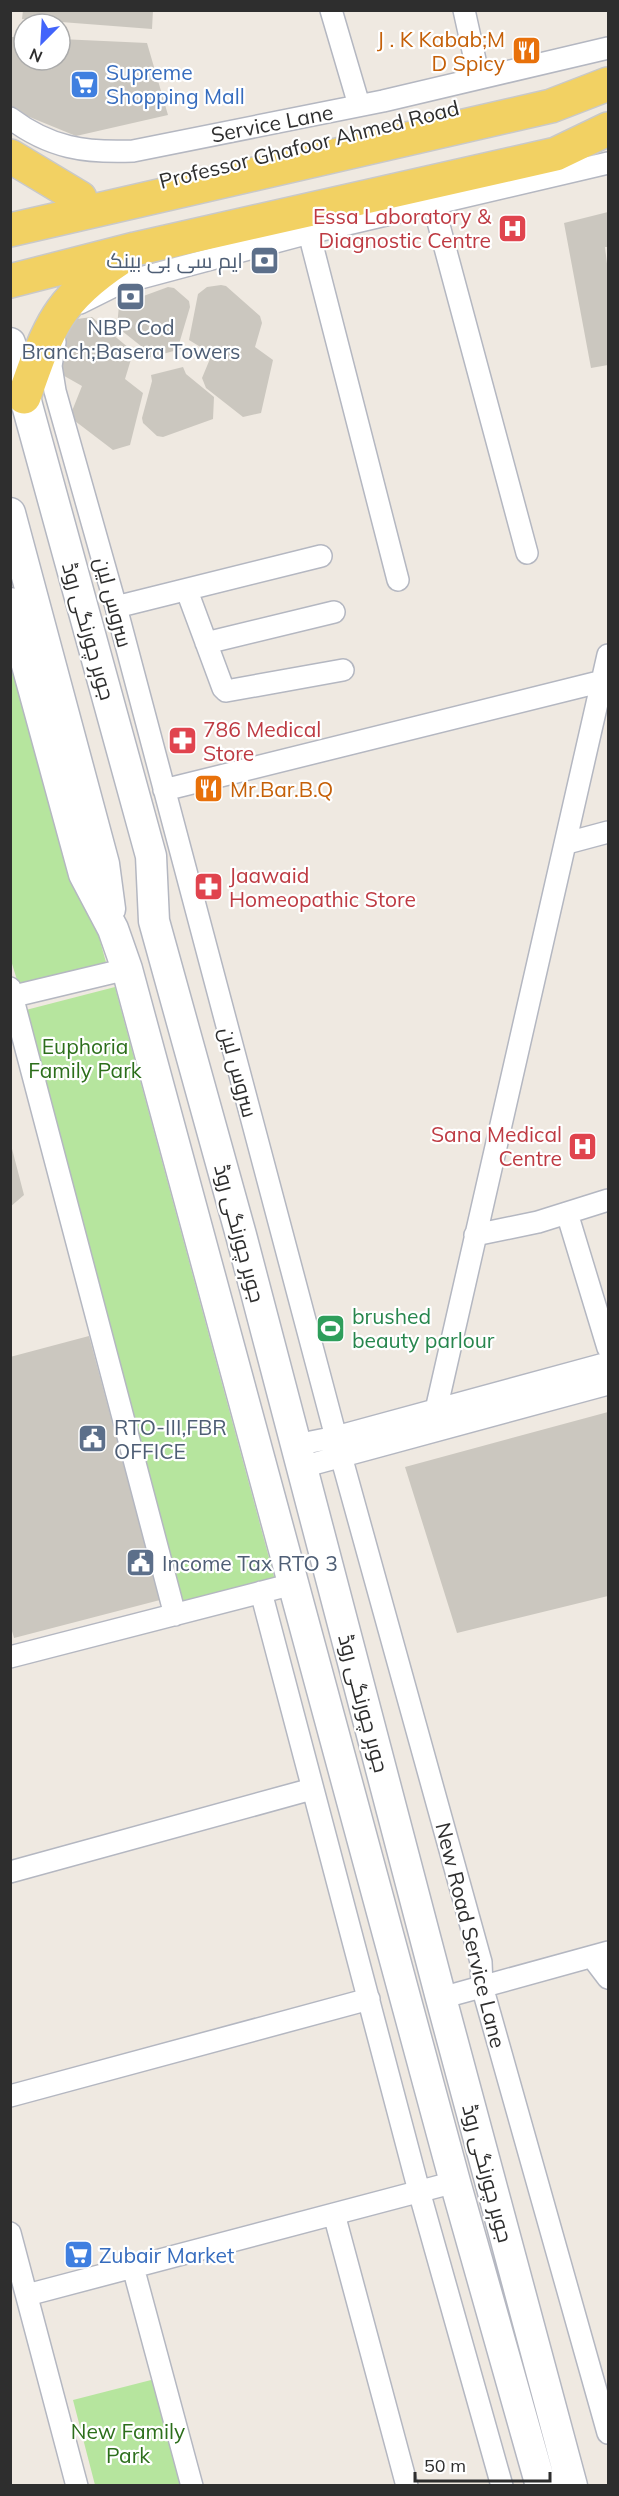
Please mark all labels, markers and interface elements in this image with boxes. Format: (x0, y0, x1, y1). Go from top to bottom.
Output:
north arrow (12, 12, 72, 72)
place label: J . K Kabab;M D Spicy (377, 26, 505, 76)
restaurant icon: J . K Kabab;M D Spicy (510, 35, 542, 67)
text: N (26, 44, 45, 67)
place label: Supreme Shopping Mall (106, 59, 245, 109)
supermarket icon: Supreme Shopping Mall (69, 68, 101, 100)
street label: Professor Ghafoor Ahmed Road (156, 94, 462, 194)
street label: Service Lane (209, 98, 335, 148)
place label: Essa Laboratory & Diagnostic Centre (313, 203, 492, 253)
hospital icon: Essa Laboratory & Diagnostic Centre (496, 212, 528, 244)
bank icon: ایم سی بی بینک (248, 244, 280, 276)
place label: ایم سی بی بینک (106, 247, 243, 275)
bank icon: NBP Cod Branch;Basera Towers (115, 280, 147, 312)
place label: NBP Cod Branch;Basera Towers (22, 314, 240, 364)
street label: سروس لین (89, 554, 139, 650)
street label: جوہر چورنگی روڈ (55, 559, 121, 703)
place label: 786 Medical Store (203, 716, 321, 766)
pharmacy icon: 786 Medical Store (166, 725, 198, 757)
restaurant icon: Mr.Bar.B.Q (193, 773, 225, 805)
place label: Mr.Bar.B.Q (230, 776, 333, 802)
place label: Jaawaid Homeopathic Store (229, 862, 416, 912)
pharmacy icon: Jaawaid Homeopathic Store (192, 871, 224, 903)
street label: سروس لین (214, 1024, 264, 1120)
park label: Euphoria Family Park (28, 1033, 142, 1083)
place label: Sana Medical Centre (431, 1121, 562, 1171)
hospital icon: Sana Medical Centre (567, 1130, 599, 1162)
street label: جوہر چورنگی روڈ (207, 1161, 271, 1306)
place label: brushed beauty parlour (352, 1303, 495, 1353)
sports icon: brushed beauty parlour (315, 1312, 347, 1344)
place label: RTO-III,FBR OFFICE (114, 1414, 227, 1464)
public building icon: RTO-III,FBR OFFICE (77, 1423, 109, 1455)
public building icon: Income Tax RTO 3 (125, 1547, 157, 1579)
place label: Income Tax RTO 3 (162, 1550, 338, 1576)
street label: جوہر چورنگی روڈ (331, 1631, 395, 1776)
street label: New Road Service Lane (430, 1820, 512, 2050)
street label: جوہر چورنگی روڈ (455, 2101, 519, 2246)
supermarket icon: Zubair Market (62, 2239, 94, 2271)
place label: Zubair Market (99, 2242, 234, 2268)
park label: New Family Park (71, 2418, 185, 2468)
scale bar (415, 2445, 550, 2483)
text: 50 m (424, 2454, 466, 2477)

